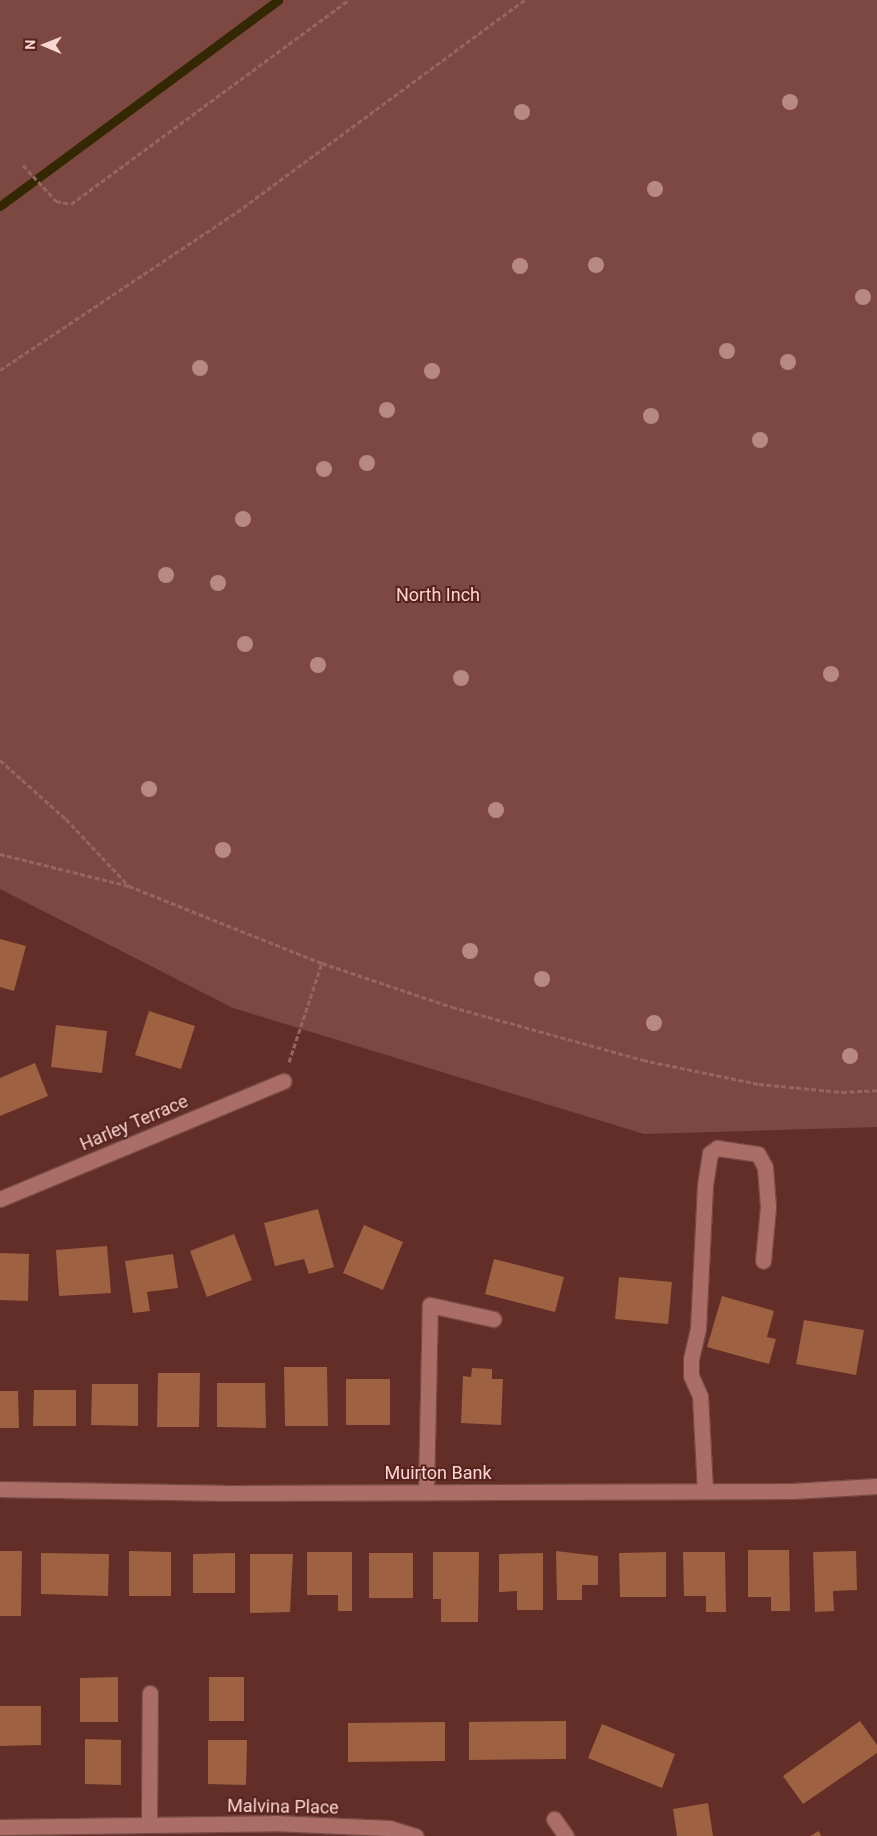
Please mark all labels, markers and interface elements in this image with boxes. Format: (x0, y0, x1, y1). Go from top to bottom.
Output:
north arrow (20, 20, 70, 70)
text: N (22, 40, 38, 50)
park label: North Inch (396, 584, 480, 606)
street label: Harley Terrace (77, 1090, 191, 1156)
street label: Muirton Bank (384, 1462, 492, 1484)
street label: Malvina Place (227, 1795, 339, 1819)

